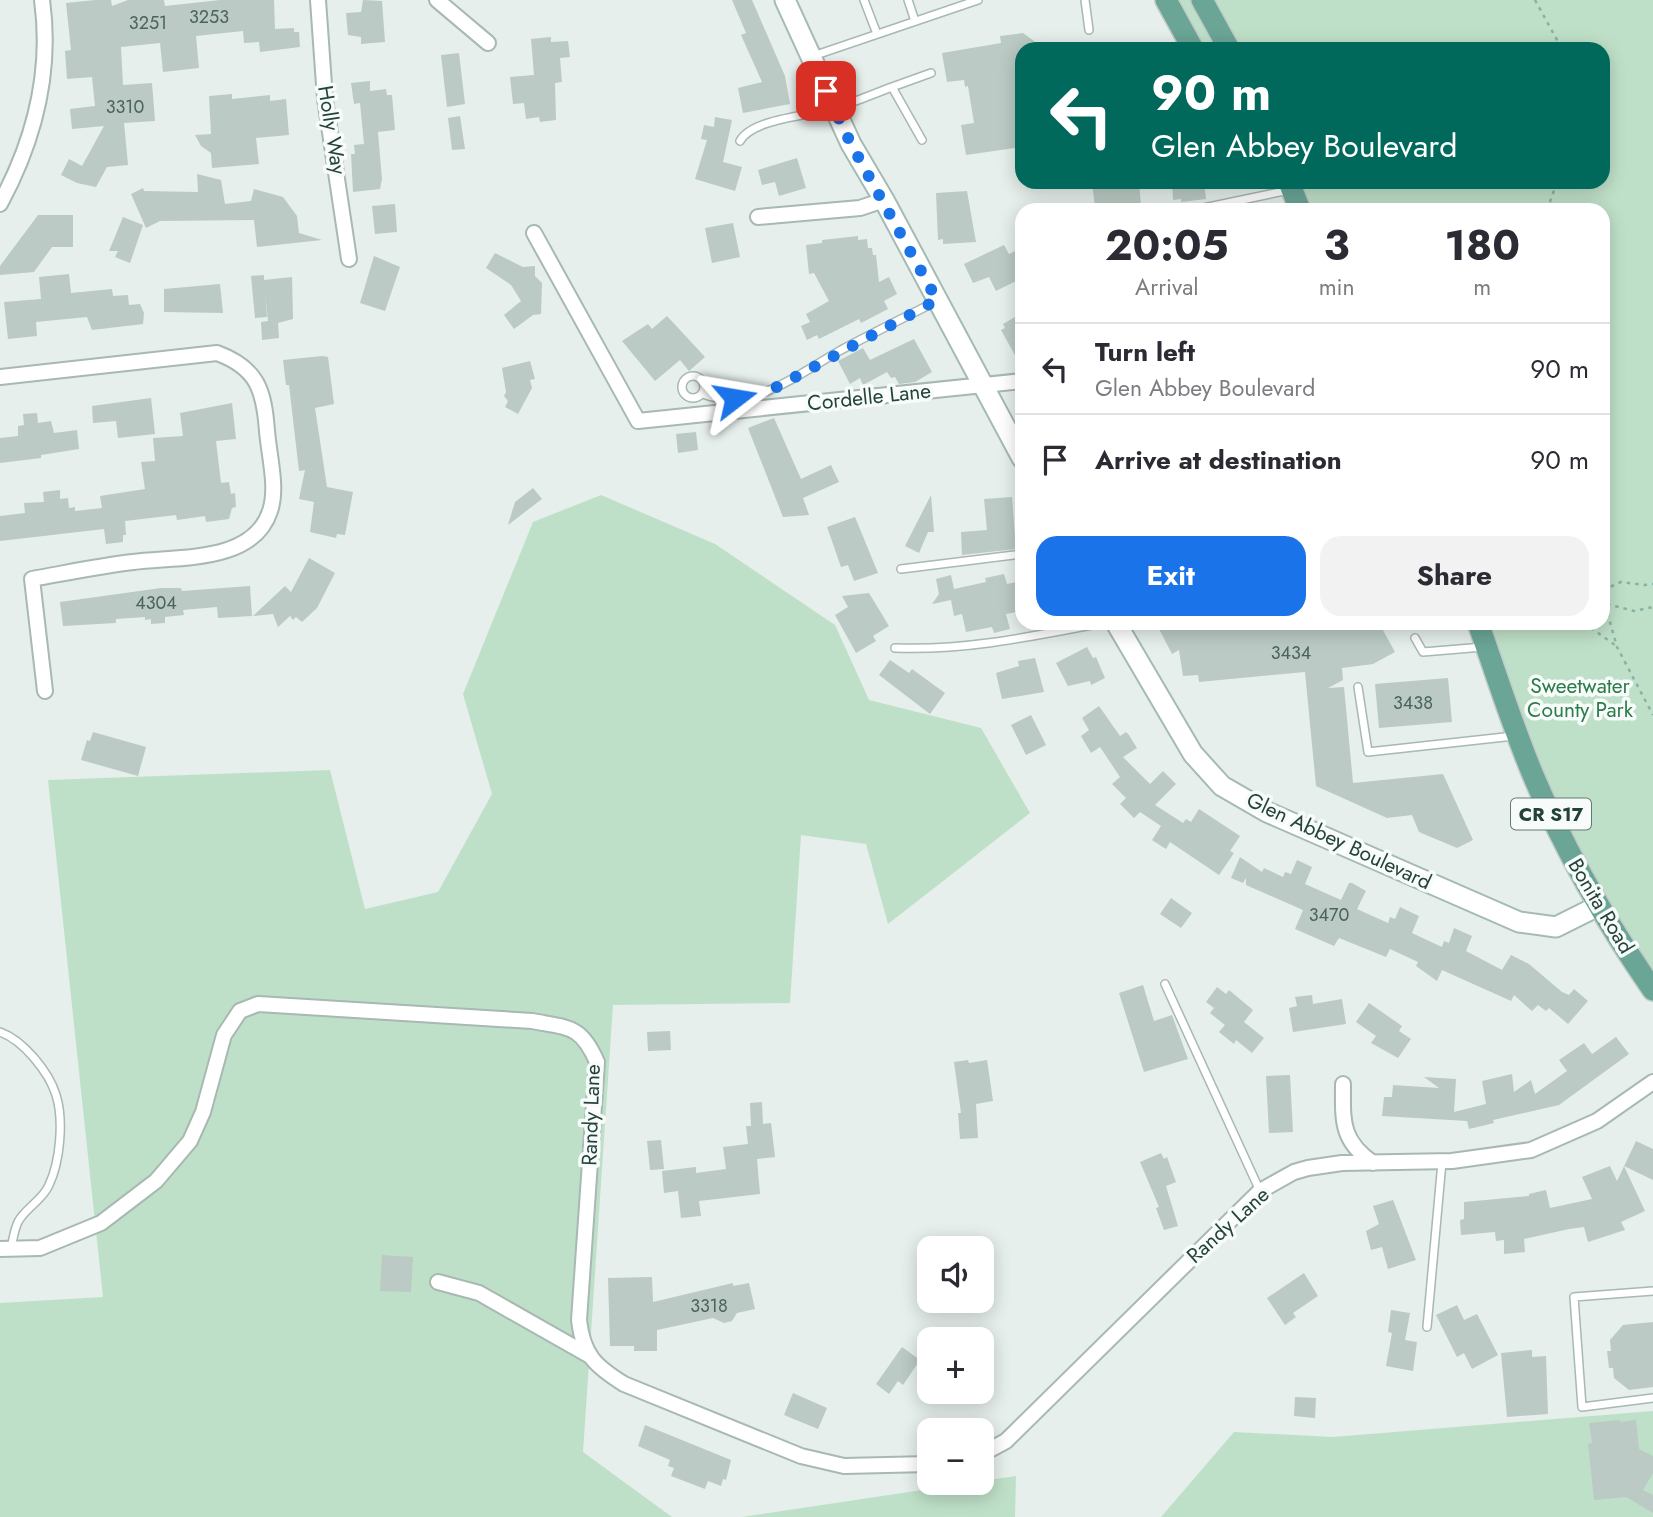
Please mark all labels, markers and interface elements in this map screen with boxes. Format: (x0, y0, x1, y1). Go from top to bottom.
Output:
house number: 3253 (189, 4, 229, 30)
house number: 3251 (129, 10, 167, 36)
text: 90 m (1151, 58, 1271, 128)
pin (796, 61, 856, 121)
icon: left (1036, 70, 1127, 161)
icon: arrive (807, 72, 845, 110)
street label: Holly Way (310, 83, 354, 177)
house number: 3310 (106, 94, 144, 120)
text: Glen Abbey Boulevard (1151, 123, 1458, 169)
text: 20:05 (1105, 215, 1229, 276)
text: 3 (1324, 215, 1350, 276)
text: 180 (1445, 215, 1520, 276)
text: Arrival (1135, 270, 1199, 304)
text: min (1319, 270, 1355, 304)
text: m (1473, 270, 1491, 304)
text: Turn left (1095, 333, 1195, 371)
icon: left (1036, 350, 1074, 388)
text: 90 m (1530, 350, 1589, 388)
position arrow (698, 361, 772, 435)
text: Glen Abbey Boulevard (1095, 371, 1315, 405)
street label: Cordelle Lane (806, 376, 932, 418)
icon: arrive (1036, 441, 1074, 479)
text: Arrive at destination (1095, 441, 1342, 479)
text: 90 m (1530, 441, 1589, 479)
button: Exit (1036, 536, 1306, 616)
button: Share (1320, 536, 1589, 616)
house number: 4304 (135, 590, 177, 616)
house number: 3434 (1271, 640, 1311, 666)
park label: Sweetwater County Park (1527, 671, 1634, 725)
house number: 3438 (1393, 690, 1433, 716)
street label: Glen Abbey Boulevard (1242, 785, 1436, 897)
road number: CR S17 (1511, 799, 1591, 830)
street label: Bonita Road (1561, 853, 1641, 959)
house number: 3470 (1309, 902, 1349, 928)
street label: Randy Lane (574, 1063, 608, 1166)
street label: Randy Lane (1180, 1180, 1276, 1270)
map controls (917, 1236, 994, 1495)
button: sound (917, 1236, 994, 1313)
house number: 3318 (690, 1293, 728, 1319)
button: + (917, 1327, 994, 1404)
button: − (917, 1418, 994, 1495)

